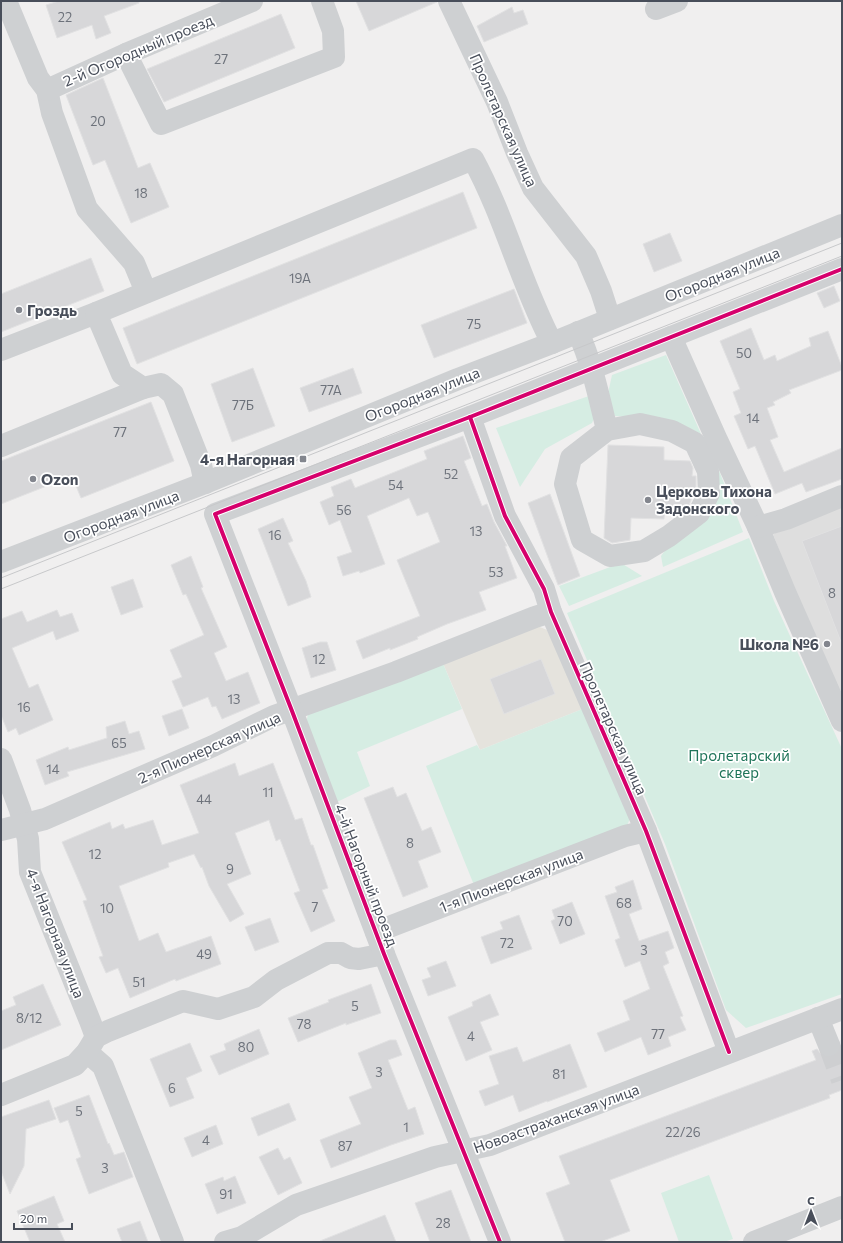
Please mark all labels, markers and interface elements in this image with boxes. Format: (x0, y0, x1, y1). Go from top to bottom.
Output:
house number: 22 (58, 9, 72, 25)
street label: 2-й Огородный проезд (60, 10, 216, 90)
house number: 27 (214, 51, 228, 67)
street label: Пролетарская улица (466, 51, 542, 189)
house number: 20 (90, 113, 106, 129)
house number: 18 (134, 185, 148, 201)
street label: Огородная улица (662, 243, 782, 305)
house number: 19А (289, 270, 311, 286)
place label: Гроздь (27, 301, 77, 319)
marker: Гроздь (14, 305, 24, 315)
house number: 75 (467, 316, 481, 332)
house number: 50 (736, 345, 752, 361)
street label: Огородная улица (362, 363, 482, 425)
house number: 77А (320, 382, 342, 398)
house number: 77Б (232, 397, 254, 413)
house number: 14 (746, 410, 760, 426)
house number: 77 (113, 424, 127, 440)
place label: 4-я Нагорная (200, 450, 295, 468)
marker: 4-я Нагорная (298, 454, 308, 464)
house number: 52 (444, 466, 458, 482)
place label: Ozon (41, 470, 79, 488)
marker: Ozon (28, 474, 38, 484)
house number: 54 (388, 477, 404, 493)
place label: Церковь Тихона Задонского (656, 482, 772, 517)
street label: Огородная улица (61, 486, 181, 546)
marker: Церковь Тихона Задонского (643, 495, 653, 505)
house number: 56 (336, 502, 352, 518)
house number: 13 (470, 523, 482, 539)
house number: 16 (268, 527, 282, 543)
house number: 53 (489, 564, 503, 580)
house number: 8 (828, 585, 836, 601)
place label: Школа №6 (739, 635, 819, 653)
marker: Школа №6 (822, 639, 832, 649)
house number: 12 (313, 651, 325, 667)
street label: Пролетарская улица (576, 659, 652, 797)
house number: 13 (228, 691, 240, 707)
house number: 16 (17, 699, 31, 715)
street label: 2-я Пионерская улица (135, 707, 283, 787)
house number: 65 (111, 735, 127, 751)
park label: Пролетарский сквер (688, 746, 790, 781)
house number: 14 (46, 761, 60, 777)
house number: 11 (262, 784, 274, 800)
house number: 44 (196, 791, 212, 807)
street label: 4-й Нагорный проезд (332, 801, 403, 949)
house number: 8 (406, 835, 414, 851)
street label: 1-я Пионерская улица (437, 844, 585, 916)
house number: 12 (89, 846, 101, 862)
house number: 9 (226, 861, 234, 877)
street label: 4-я Нагорная улица (23, 866, 89, 1000)
house number: 68 (616, 895, 632, 911)
house number: 7 (312, 899, 319, 915)
house number: 10 (100, 900, 114, 916)
house number: 70 (557, 913, 573, 929)
house number: 72 (500, 935, 514, 951)
house number: 3 (640, 942, 648, 958)
house number: 49 (196, 946, 212, 962)
house number: 51 (132, 974, 146, 990)
house number: 5 (351, 998, 359, 1014)
house number: 8/12 (16, 1010, 42, 1026)
house number: 78 (297, 1016, 311, 1032)
house number: 77 (651, 1026, 665, 1042)
house number: 4 (467, 1028, 475, 1044)
house number: 80 (238, 1039, 254, 1055)
house number: 3 (375, 1064, 383, 1080)
house number: 81 (552, 1066, 566, 1082)
house number: 6 (168, 1080, 176, 1096)
street label: Новоастраханская улица (471, 1080, 641, 1156)
house number: 5 (75, 1103, 83, 1119)
house number: 1 (403, 1119, 409, 1135)
house number: 22/26 (665, 1124, 701, 1140)
house number: 4 (202, 1132, 210, 1148)
house number: 87 (338, 1138, 352, 1154)
house number: 3 (101, 1160, 109, 1176)
house number: 91 (219, 1186, 233, 1202)
north arrow (791, 1191, 831, 1231)
text: С (807, 1194, 815, 1207)
scale bar (14, 1205, 72, 1231)
text: 20 m (20, 1211, 47, 1225)
house number: 28 (435, 1215, 451, 1231)

